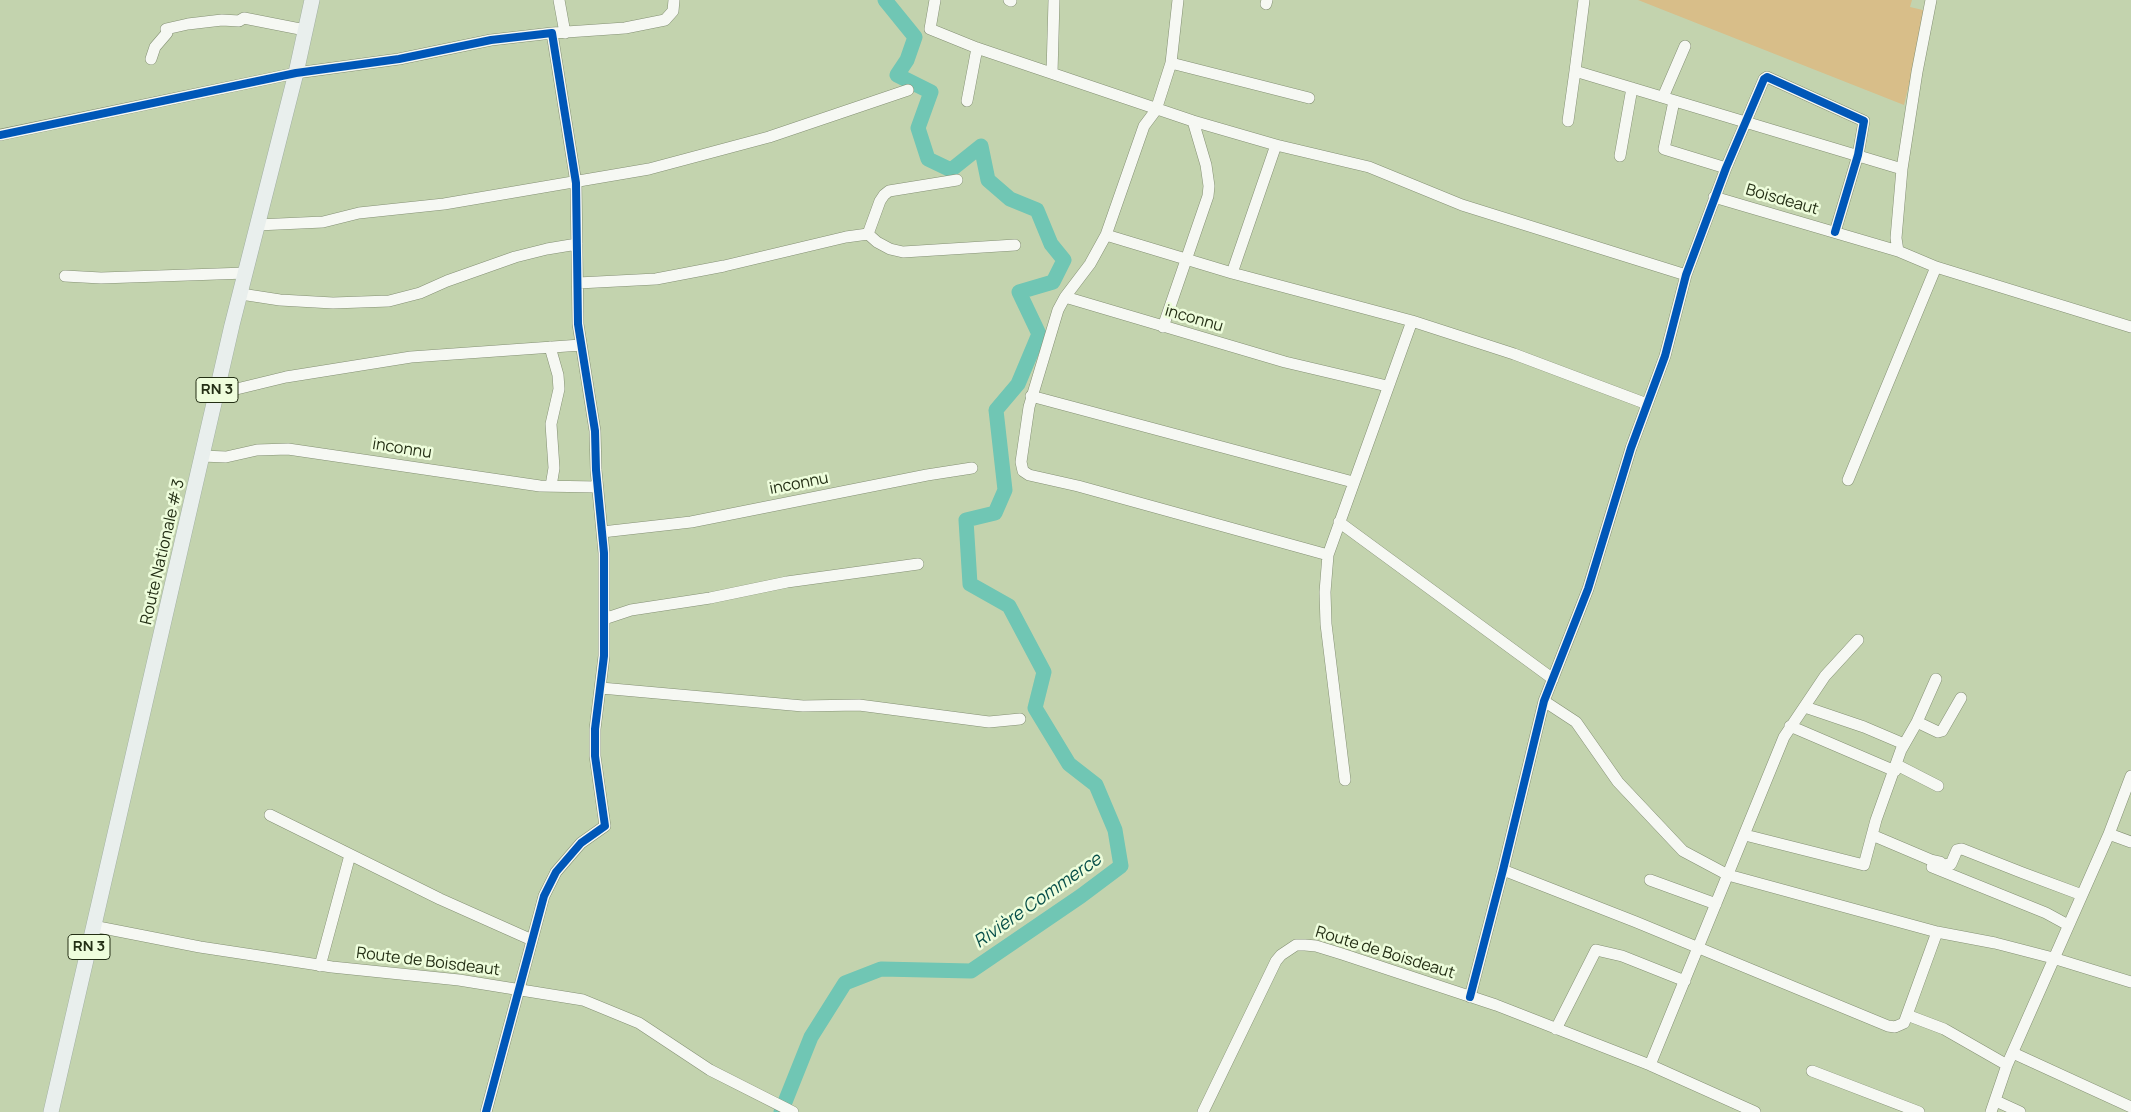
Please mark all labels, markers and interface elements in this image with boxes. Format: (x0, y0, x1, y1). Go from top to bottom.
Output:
street label: Boisdeaut (1743, 180, 1821, 220)
street label: inconnu (1163, 302, 1225, 336)
road number: RN 3 (196, 378, 238, 402)
street label: inconnu (371, 435, 433, 463)
street label: inconnu (768, 469, 830, 499)
street label: Route Nationale # 3 (137, 477, 189, 627)
water label: Rivière Commerce (970, 849, 1106, 953)
street label: Route de Boisdeaut (1313, 923, 1457, 983)
road number: RN 3 (68, 934, 110, 960)
street label: Route de Boisdeaut (355, 944, 501, 980)

